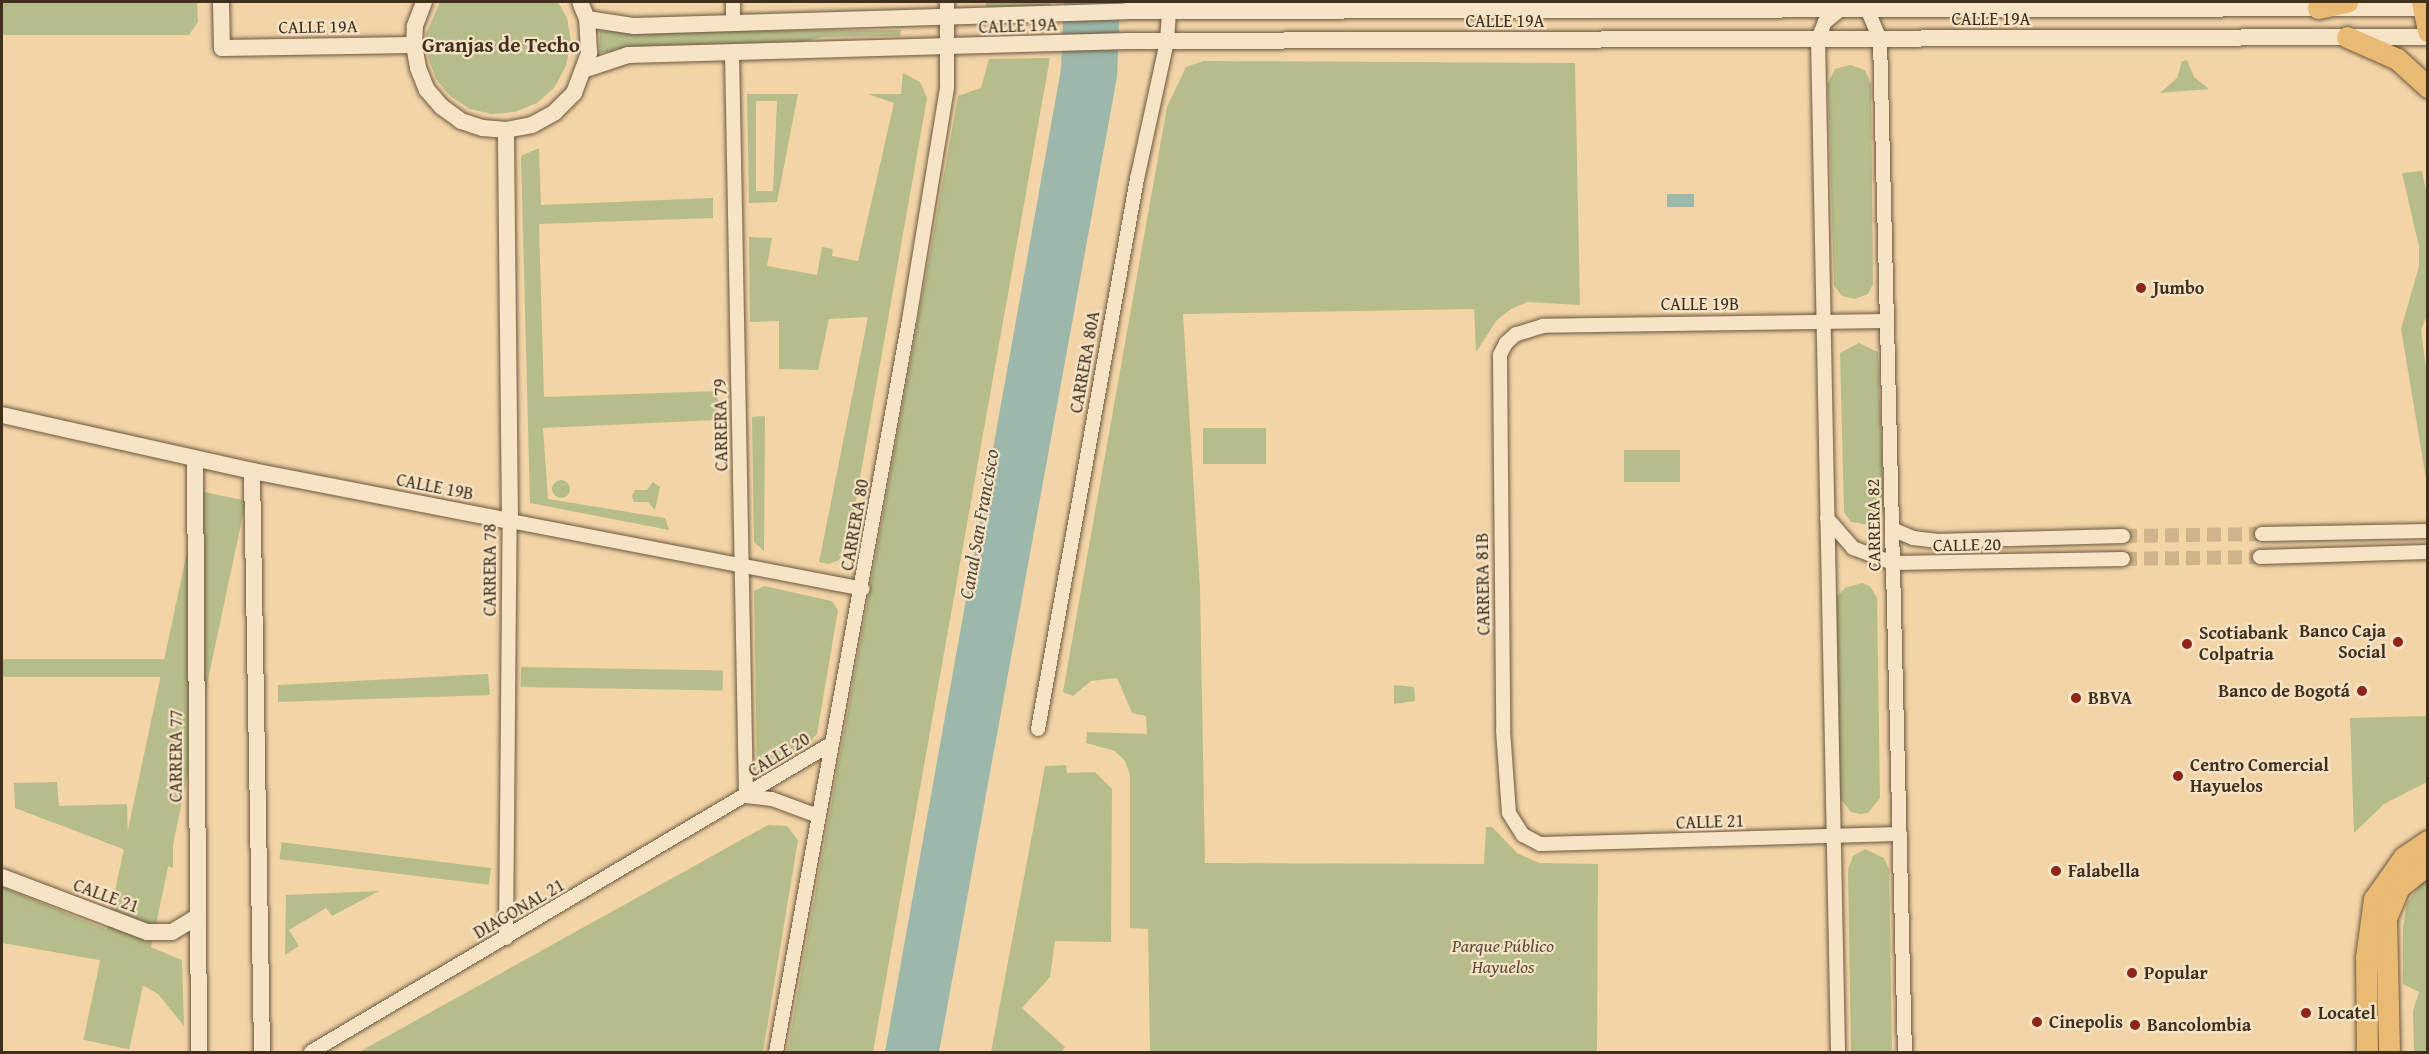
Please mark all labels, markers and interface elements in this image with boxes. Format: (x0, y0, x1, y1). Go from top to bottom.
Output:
street label: CALLE 19A (1951, 8, 2031, 30)
street label: CALLE 19A (1465, 10, 1545, 32)
street label: CALLE 19A (978, 14, 1058, 38)
street label: CALLE 19A (278, 16, 358, 38)
district label: Granjas de Techo (422, 32, 580, 58)
place label: Jumbo (2153, 277, 2204, 299)
marker: Jumbo (2134, 281, 2148, 295)
street label: CALLE 19B (1661, 293, 1739, 315)
street label: CARRERA 80A (1065, 309, 1105, 415)
street label: CARRERA 79 (709, 379, 733, 471)
water label: Canal San Francisco (953, 447, 1003, 601)
street label: CALLE 19B (394, 469, 476, 505)
street label: CARRERA 80 (836, 478, 874, 572)
street label: CARRERA 82 (1862, 479, 1886, 571)
street label: CARRERA 78 (479, 524, 501, 616)
street label: CARRERA 81B (1471, 532, 1495, 636)
street label: CALLE 20 (1933, 534, 2001, 556)
place label: Banco Caja Social (2299, 621, 2386, 664)
place label: Scotiabank Colpatria (2199, 623, 2288, 666)
marker: Banco Caja Social (2391, 635, 2405, 649)
marker: Scotiabank Colpatria (2180, 637, 2194, 651)
place label: Banco de Bogotá (2218, 680, 2350, 702)
marker: Banco de Bogotá (2355, 684, 2369, 698)
place label: BBVA (2088, 687, 2132, 709)
marker: BBVA (2069, 691, 2083, 705)
street label: CARRERA 77 (165, 710, 187, 802)
street label: CALLE 20 (744, 728, 814, 782)
place label: Centro Comercial Hayuelos (2190, 755, 2329, 798)
marker: Centro Comercial Hayuelos (2171, 769, 2185, 783)
street label: CALLE 21 (1676, 810, 1744, 834)
place label: Falabella (2068, 860, 2140, 882)
marker: Falabella (2049, 864, 2063, 878)
street label: CALLE 21 (70, 874, 142, 918)
street label: DIAGONAL 21 (470, 874, 568, 944)
park label: Parque Público Hayuelos (1452, 936, 1554, 978)
place label: Popular (2144, 962, 2208, 984)
marker: Popular (2125, 966, 2139, 980)
place label: Locatel (2318, 1002, 2376, 1024)
marker: Locatel (2299, 1006, 2313, 1020)
place label: Cinepolis (2049, 1011, 2123, 1033)
place label: Bancolombia (2147, 1014, 2251, 1036)
marker: Cinepolis (2030, 1015, 2044, 1029)
marker: Bancolombia (2128, 1018, 2142, 1032)

